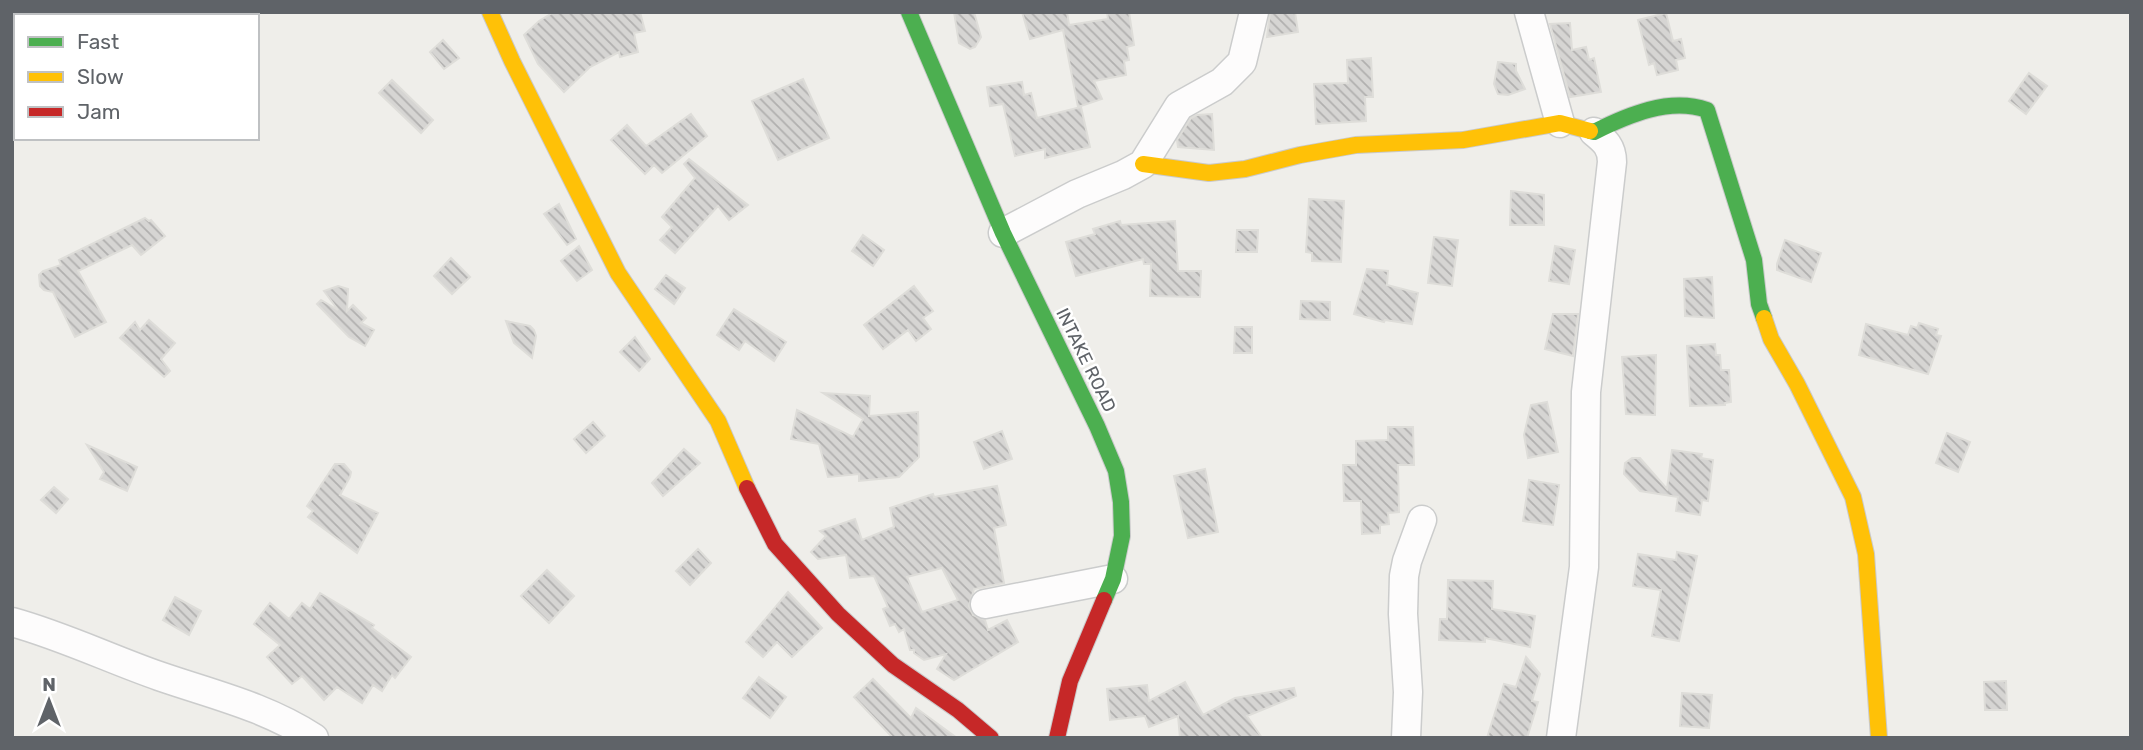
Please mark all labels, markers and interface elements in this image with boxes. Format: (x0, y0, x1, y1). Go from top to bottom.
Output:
legend (14, 14, 259, 140)
text: Fast (77, 29, 119, 54)
text: Slow (77, 64, 124, 89)
text: Jam (77, 99, 121, 124)
street label: INTAKE ROAD (1051, 304, 1121, 416)
north arrow (14, 666, 84, 736)
text: N (42, 673, 56, 696)

